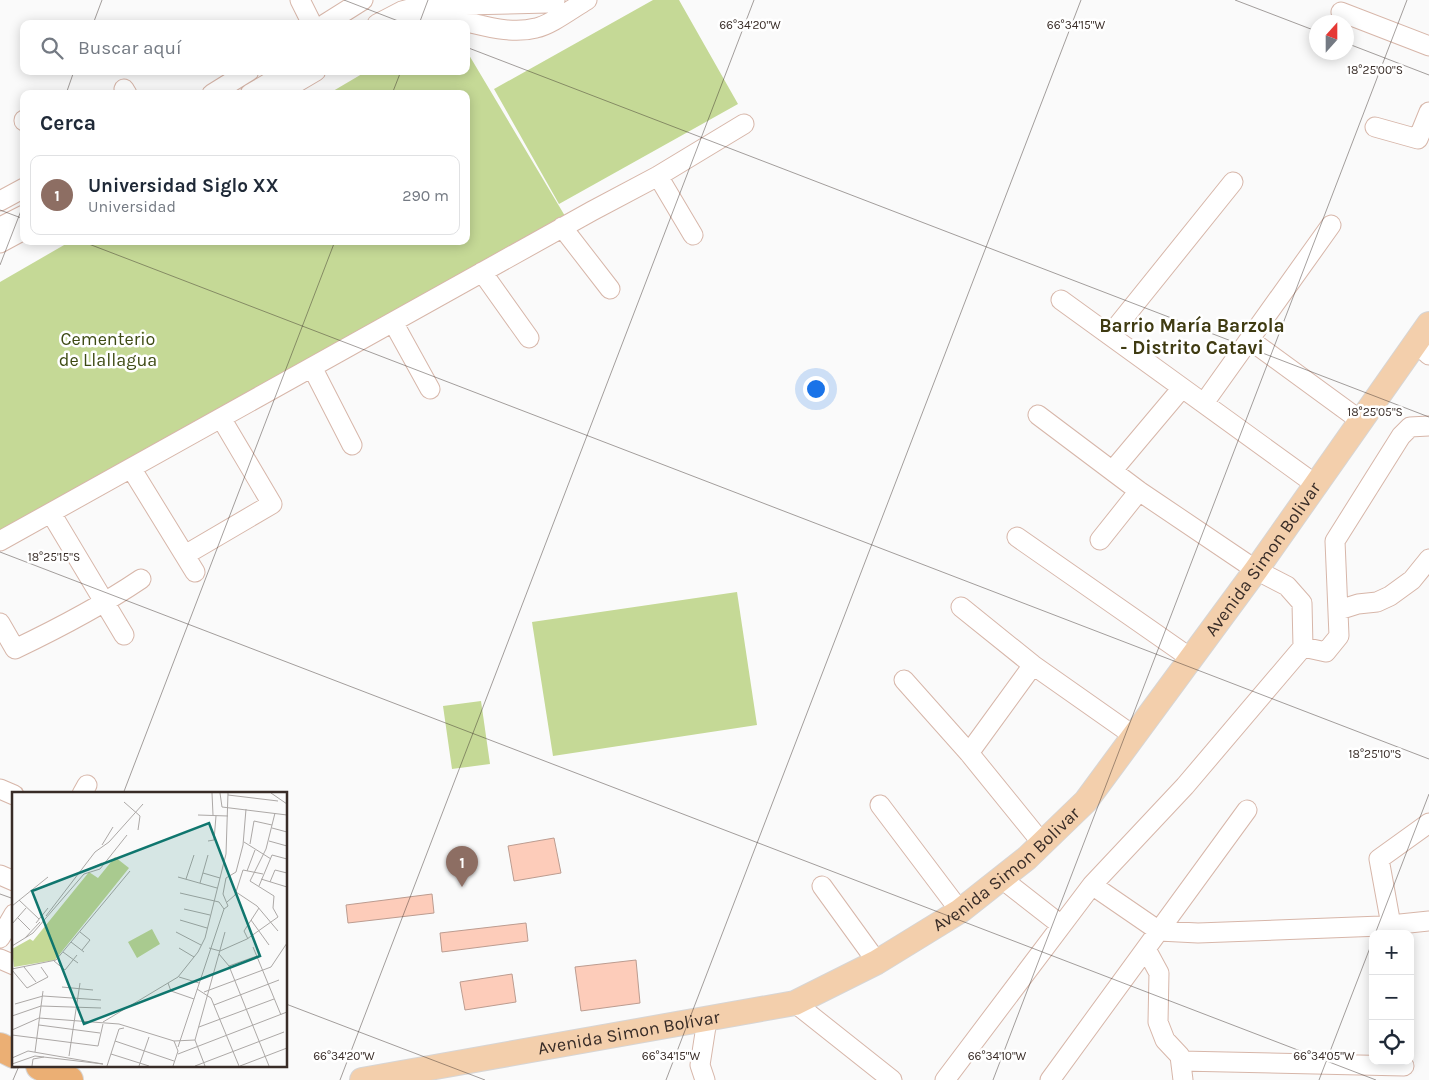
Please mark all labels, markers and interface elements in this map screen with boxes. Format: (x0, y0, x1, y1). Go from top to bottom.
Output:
north arrow (1309, 15, 1354, 60)
text: 66°34'20"W (719, 18, 781, 32)
text: 66°34'15"W (1047, 18, 1105, 32)
search box (20, 20, 470, 75)
icon: search (38, 34, 66, 62)
text: Buscar aquí (78, 37, 182, 59)
text: 18°25'00"S (1347, 63, 1403, 77)
text: Cerca (40, 111, 96, 135)
text: Universidad Siglo XX (88, 175, 279, 197)
text: 1 (54, 186, 60, 205)
text: 290 m (402, 186, 449, 205)
text: Universidad (88, 197, 176, 216)
district label: Barrio María Barzola - Distrito Catavi (1099, 315, 1285, 359)
park label: Cementerio de Llallagua (59, 328, 157, 371)
your location (803, 376, 829, 402)
text: 18°25'05"S (1347, 405, 1403, 419)
street label: Avenida Simon Bolivar (1200, 477, 1326, 640)
text: 18°25'15"S (28, 550, 80, 564)
text: 18°25'10"S (1349, 747, 1401, 761)
inset map (12, 792, 288, 1068)
street label: Avenida Simon Bolivar (929, 802, 1085, 936)
pin: 1 (446, 846, 478, 887)
map controls (1369, 930, 1414, 1065)
button: + (1369, 930, 1414, 975)
button: − (1369, 975, 1414, 1020)
street label: Avenida Simon Bolivar (536, 1005, 722, 1060)
button: locate (1369, 1020, 1414, 1065)
text: 66°34'20"W (313, 1049, 375, 1063)
text: 66°34'15"W (642, 1049, 700, 1063)
text: 66°34'10"W (968, 1049, 1027, 1063)
text: 66°34'05"W (1293, 1049, 1355, 1063)

